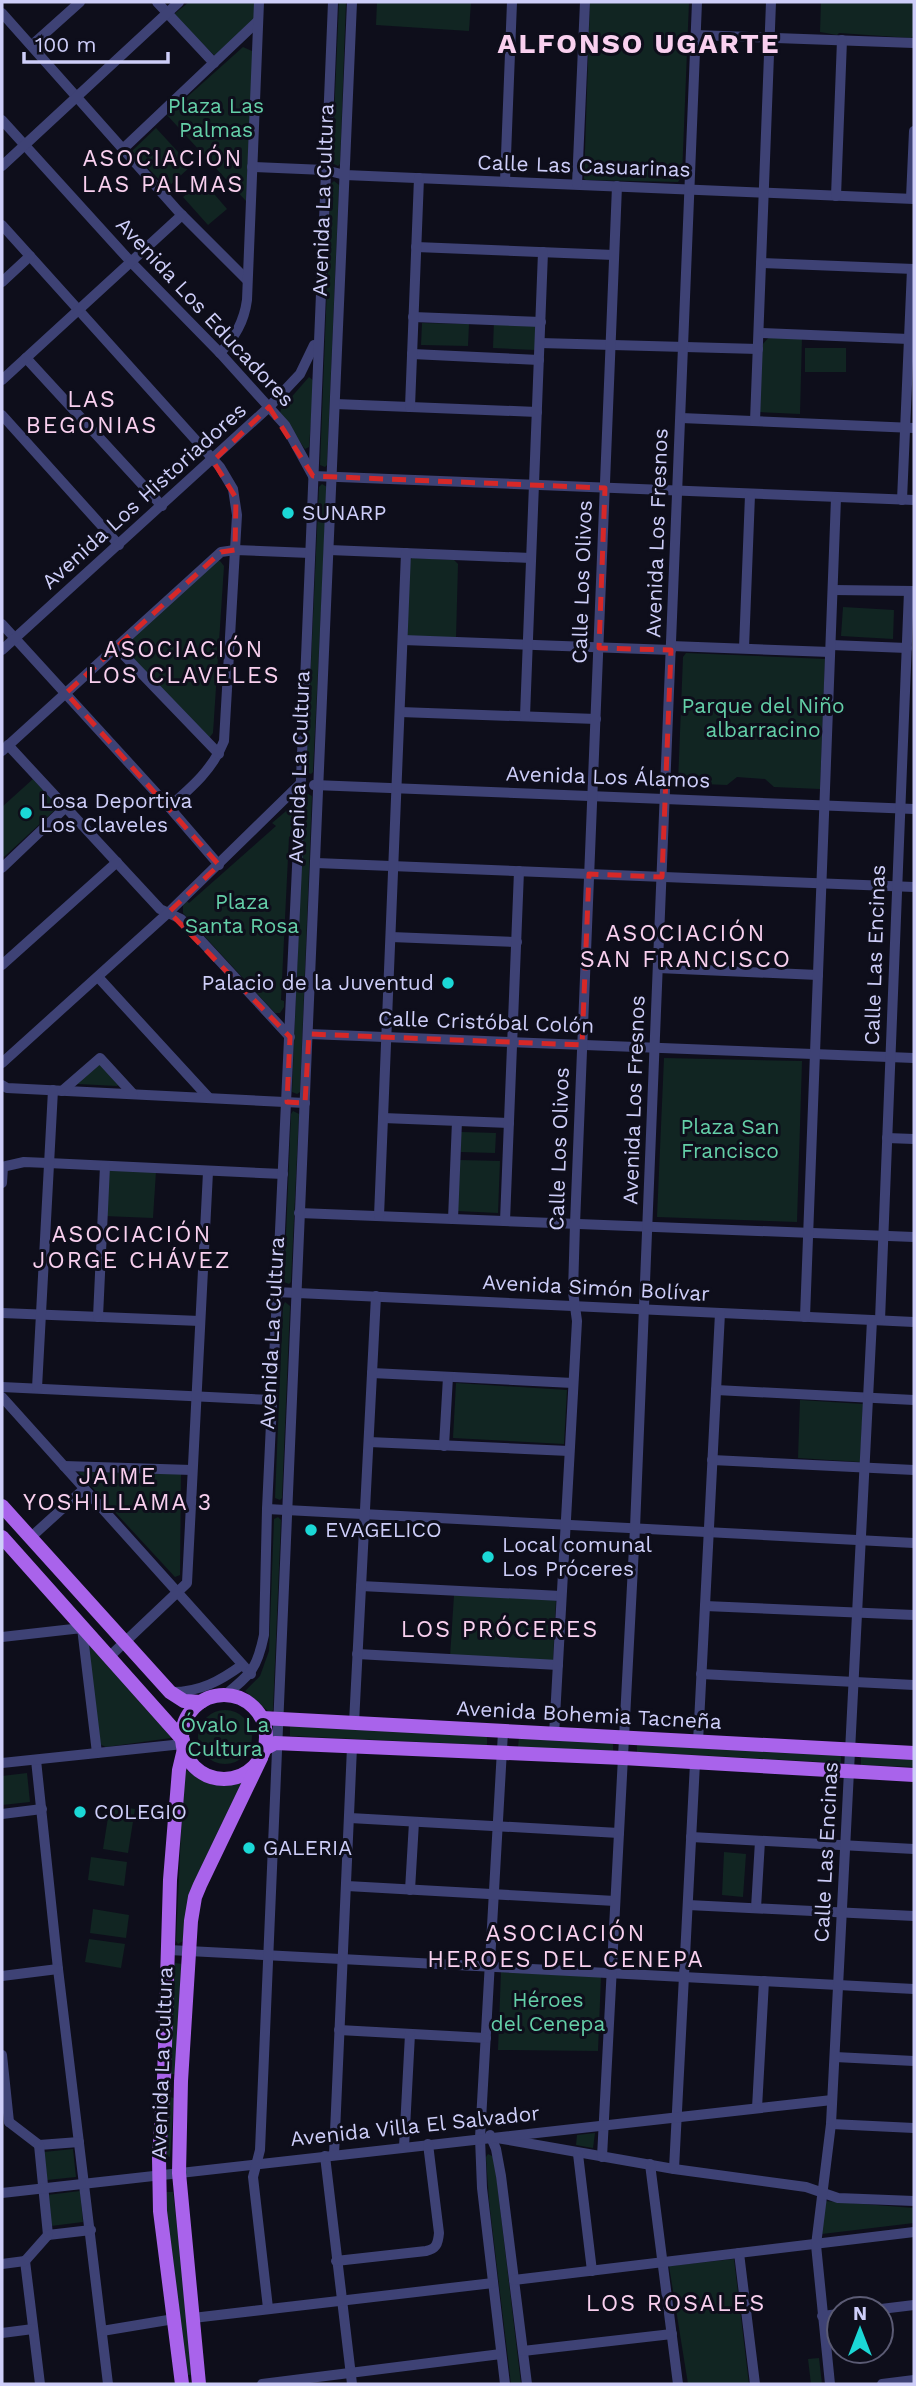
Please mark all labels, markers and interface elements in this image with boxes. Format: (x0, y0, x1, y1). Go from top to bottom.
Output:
scale bar (24, 21, 168, 65)
district label: ALFONSO UGARTE (497, 27, 781, 60)
text: 100 m (35, 32, 97, 57)
park label: Plaza Las Palmas (168, 93, 264, 142)
street label: Avenida La Cultura (307, 103, 338, 297)
district label: ASOCIACIÓN LAS PALMAS (82, 144, 244, 198)
street label: Calle Las Casuarinas (477, 149, 691, 182)
street label: Avenida Los Educadores (111, 212, 300, 411)
district label: LAS BEGONIAS (26, 386, 158, 439)
street label: Avenida Los Historiadores (36, 397, 251, 594)
street label: Avenida Los Fresnos (640, 428, 673, 638)
place label: SUNARP (302, 500, 386, 525)
street label: Calle Los Olivos (566, 500, 597, 664)
marker: SUNARP (280, 505, 296, 521)
district label: ASOCIACIÓN LOS CLAVELES (87, 635, 281, 689)
street label: Avenida La Cultura (283, 670, 314, 864)
park label: Parque del Niño albarracino (681, 693, 845, 742)
street label: Avenida Los Álamos (505, 760, 711, 793)
place label: Losa Deportiva Los Claveles (40, 788, 192, 837)
marker: Losa Deportiva Los Claveles (18, 805, 34, 821)
street label: Calle Las Encinas (859, 864, 890, 1046)
park label: Plaza Santa Rosa (185, 889, 299, 938)
district label: ASOCIACIÓN SAN FRANCISCO (580, 919, 792, 973)
place label: Palacio de la Juventud (201, 970, 434, 995)
marker: Palacio de la Juventud (440, 975, 456, 991)
street label: Avenida Los Fresnos (617, 995, 650, 1205)
street label: Calle Cristóbal Colón (377, 1005, 595, 1038)
street label: Calle Los Olivos (543, 1067, 574, 1231)
park label: Plaza San Francisco (680, 1114, 780, 1163)
district label: ASOCIACIÓN JORGE CHÁVEZ (32, 1220, 232, 1274)
street label: Avenida La Cultura (254, 1236, 289, 1430)
street label: Avenida Simón Bolívar (482, 1269, 711, 1306)
district label: JAIME YOSHILLAMA 3 (23, 1463, 213, 1516)
place label: EVAGELICO (325, 1517, 442, 1542)
marker: EVAGELICO (303, 1522, 319, 1538)
place label: Local comunal Los Próceres (502, 1532, 653, 1581)
marker: Local comunal Los Próceres (480, 1549, 496, 1565)
district label: LOS PRÓCERES (401, 1615, 599, 1643)
street label: Avenida Bohemia Tacneña (456, 1695, 722, 1734)
park label: Óvalo La Cultura (181, 1712, 270, 1761)
street label: Calle Las Encinas (808, 1761, 843, 1943)
place label: COLEGIO (94, 1799, 187, 1824)
marker: COLEGIO (72, 1804, 88, 1820)
place label: GALERIA (263, 1835, 352, 1860)
marker: GALERIA (241, 1840, 257, 1856)
district label: ASOCIACIÓN HEROES DEL CENEPA (427, 1919, 705, 1973)
street label: Avenida La Cultura (146, 1966, 177, 2160)
park label: Héroes del Cenepa (491, 1987, 606, 2036)
street label: Avenida Villa El Salvador (289, 2100, 541, 2151)
district label: LOS ROSALES (586, 2290, 766, 2317)
north arrow (825, 2295, 895, 2365)
text: N (853, 2302, 867, 2325)

